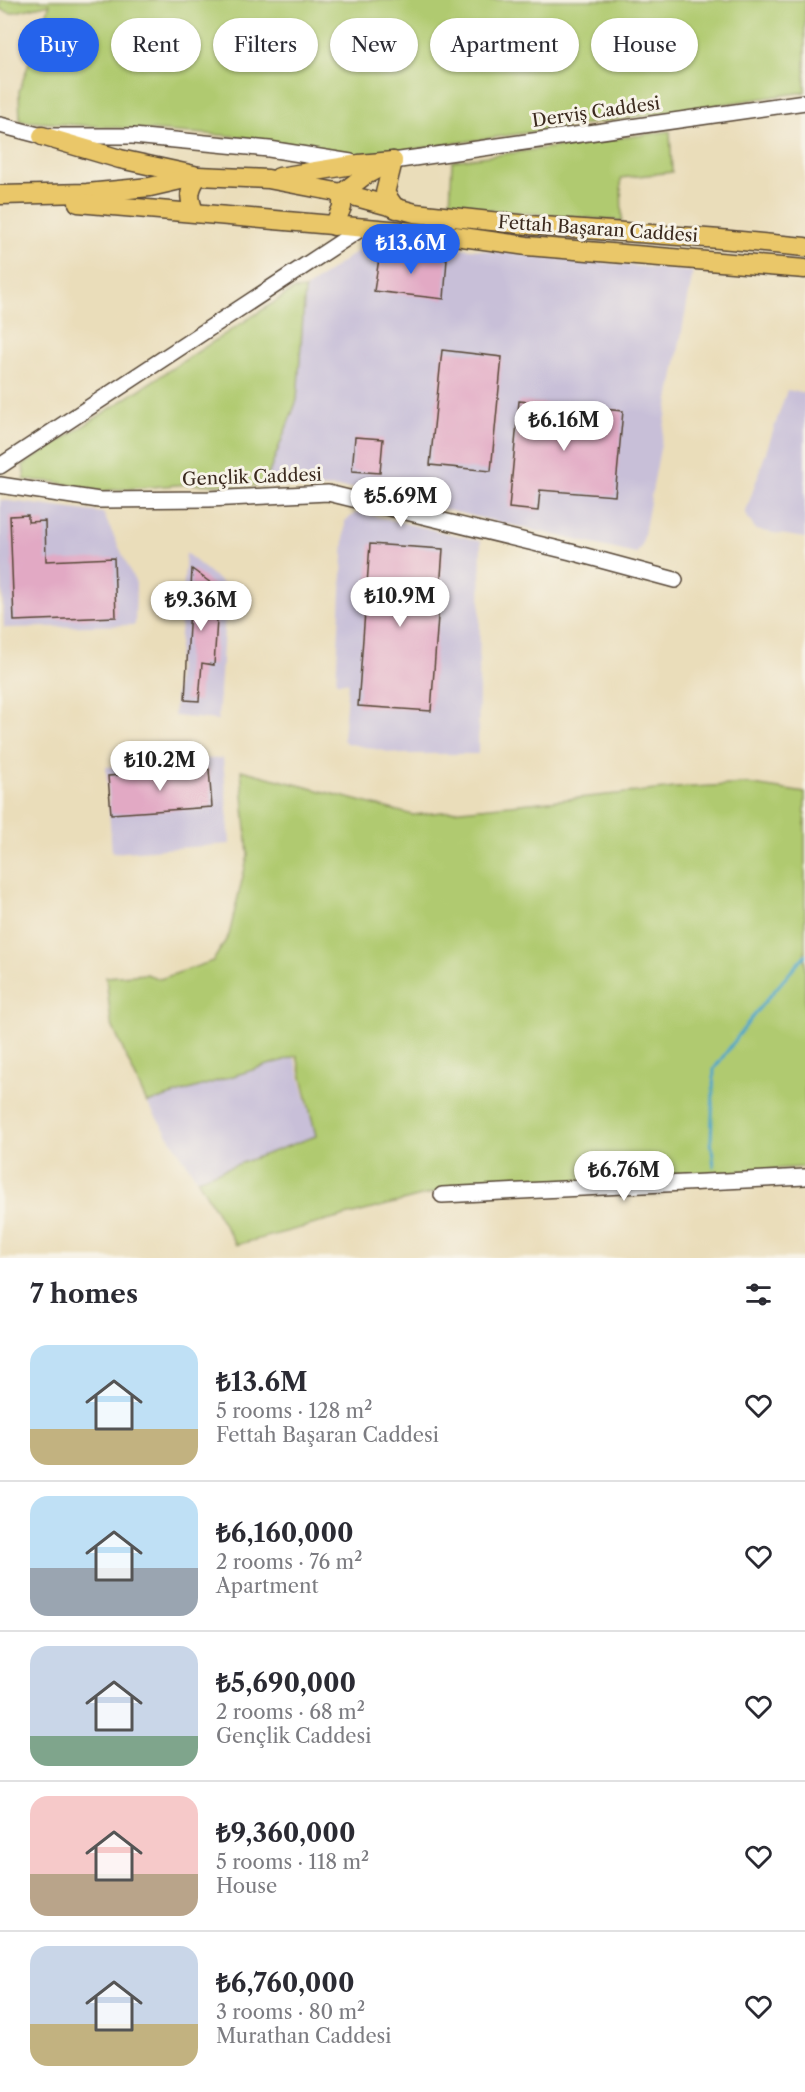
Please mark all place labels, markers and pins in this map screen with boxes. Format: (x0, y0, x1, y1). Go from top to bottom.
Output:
pin: ₺13.6M (362, 224, 460, 275)
pin: ₺6.16M (515, 401, 613, 452)
pin: ₺5.69M (352, 477, 450, 528)
pin: ₺10.9M (351, 577, 449, 628)
pin: ₺9.36M (152, 581, 250, 632)
pin: ₺10.2M (111, 741, 209, 792)
pin: ₺6.76M (575, 1151, 673, 1202)

